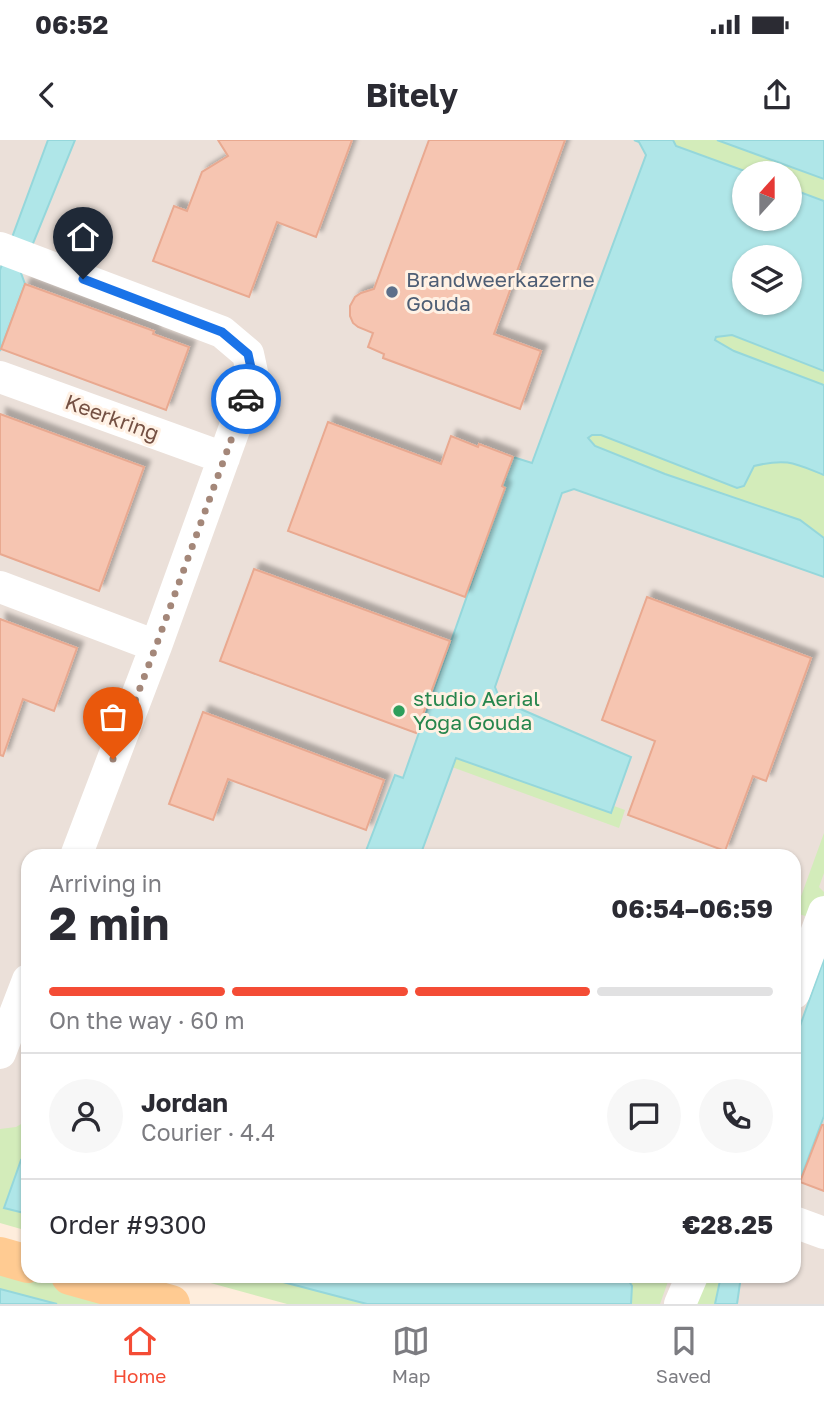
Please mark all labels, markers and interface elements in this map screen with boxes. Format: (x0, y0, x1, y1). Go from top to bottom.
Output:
text: 06:52 (35, 9, 108, 40)
icon: back (28, 76, 66, 114)
text: Bitely (366, 76, 458, 114)
icon: share (758, 76, 796, 114)
north arrow (732, 161, 802, 231)
map controls (732, 161, 802, 315)
pin (53, 207, 113, 279)
icon: home (64, 218, 102, 256)
button: layers (732, 245, 802, 315)
place label: Brandweerkazerne Gouda (406, 266, 595, 316)
marker: Brandweerkazerne Gouda (384, 284, 400, 300)
courier (211, 364, 281, 434)
icon: car (227, 380, 265, 418)
street label: Keerkring (62, 388, 163, 446)
place label: studio Aerial Yoga Gouda (413, 685, 540, 735)
pin (83, 687, 143, 759)
icon: bag (94, 698, 132, 736)
marker: studio Aerial Yoga Gouda (391, 703, 407, 719)
text: Arriving in (49, 869, 162, 897)
text: 06:54–06:59 (611, 893, 773, 924)
text: 2 min (49, 895, 169, 950)
text: On the way · 60 m (49, 1006, 245, 1034)
button: person (49, 1079, 123, 1153)
button: chat (607, 1079, 681, 1153)
button: phone (699, 1079, 773, 1153)
text: Jordan (141, 1087, 228, 1118)
text: Courier · 4.4 (141, 1118, 275, 1146)
text: Order #9300 (49, 1209, 207, 1240)
text: €28.25 (682, 1209, 773, 1240)
tab: Home (113, 1322, 166, 1387)
tab: Map (392, 1322, 430, 1387)
tab: Saved (656, 1322, 711, 1387)

